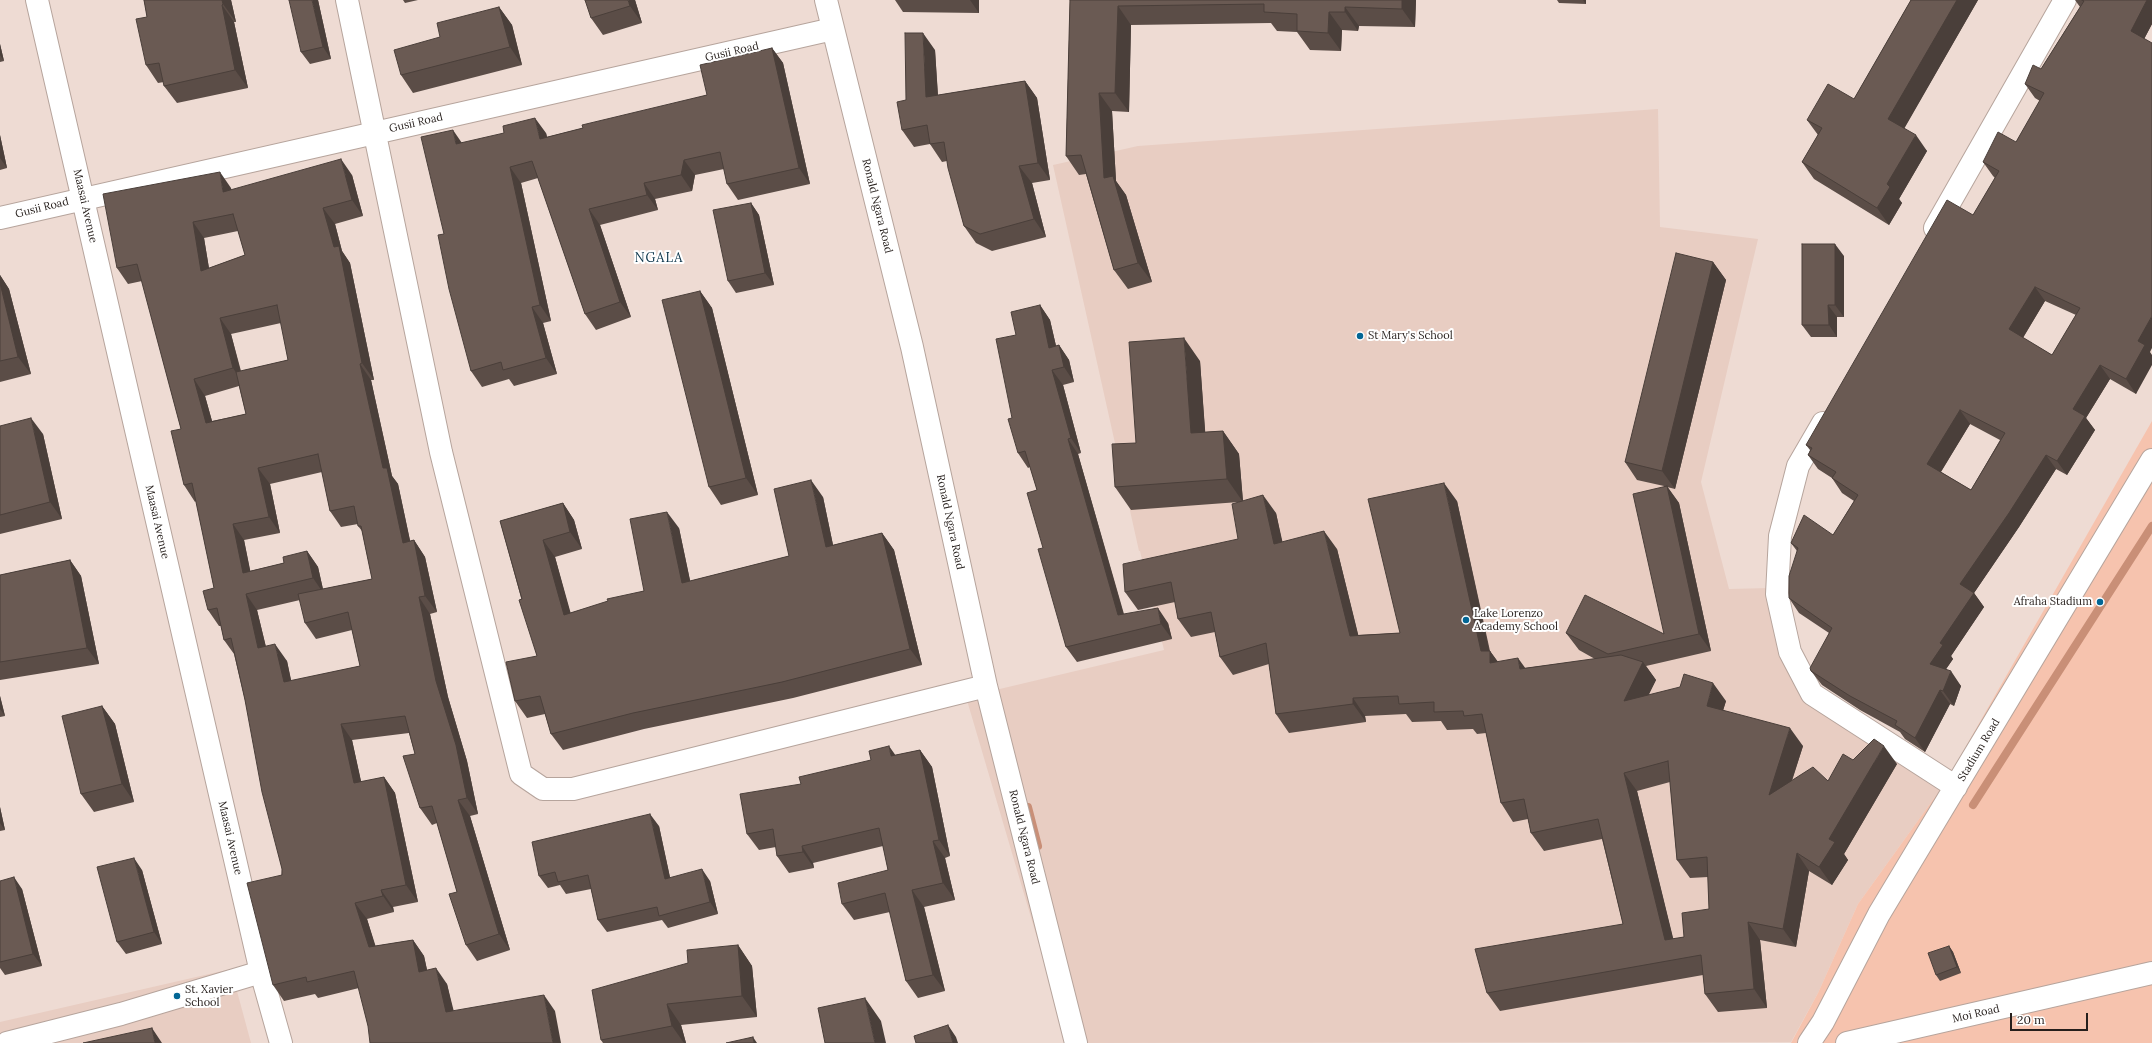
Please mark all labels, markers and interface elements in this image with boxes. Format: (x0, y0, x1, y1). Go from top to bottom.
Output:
street label: Gusii Road (704, 39, 760, 65)
street label: Gusii Road (388, 110, 444, 136)
street label: Ronald Ngara Road (859, 157, 895, 255)
street label: Maasai Avenue (70, 168, 100, 244)
street label: Gusii Road (14, 195, 70, 221)
district label: NGALA (635, 250, 683, 266)
place label: St Mary's School (1368, 329, 1453, 343)
marker: St Mary's School (1355, 331, 1365, 341)
street label: Ronald Ngara Road (933, 473, 967, 571)
street label: Maasai Avenue (142, 484, 172, 560)
place label: Afraha Stadium (2014, 595, 2092, 609)
marker: Afraha Stadium (2095, 597, 2105, 607)
place label: Lake Lorenzo Academy School (1474, 607, 1558, 633)
marker: Lake Lorenzo Academy School (1461, 615, 1471, 625)
street label: Stadium Road (1955, 716, 2003, 784)
street label: Ronald Ngara Road (1006, 788, 1042, 886)
street label: Maasai Avenue (215, 800, 245, 876)
place label: St. Xavier School (185, 983, 233, 1009)
marker: St. Xavier School (172, 991, 182, 1001)
street label: Moi Road (1951, 1002, 2001, 1026)
scale bar (2012, 1005, 2090, 1031)
text: 20 m (2017, 1012, 2045, 1027)

